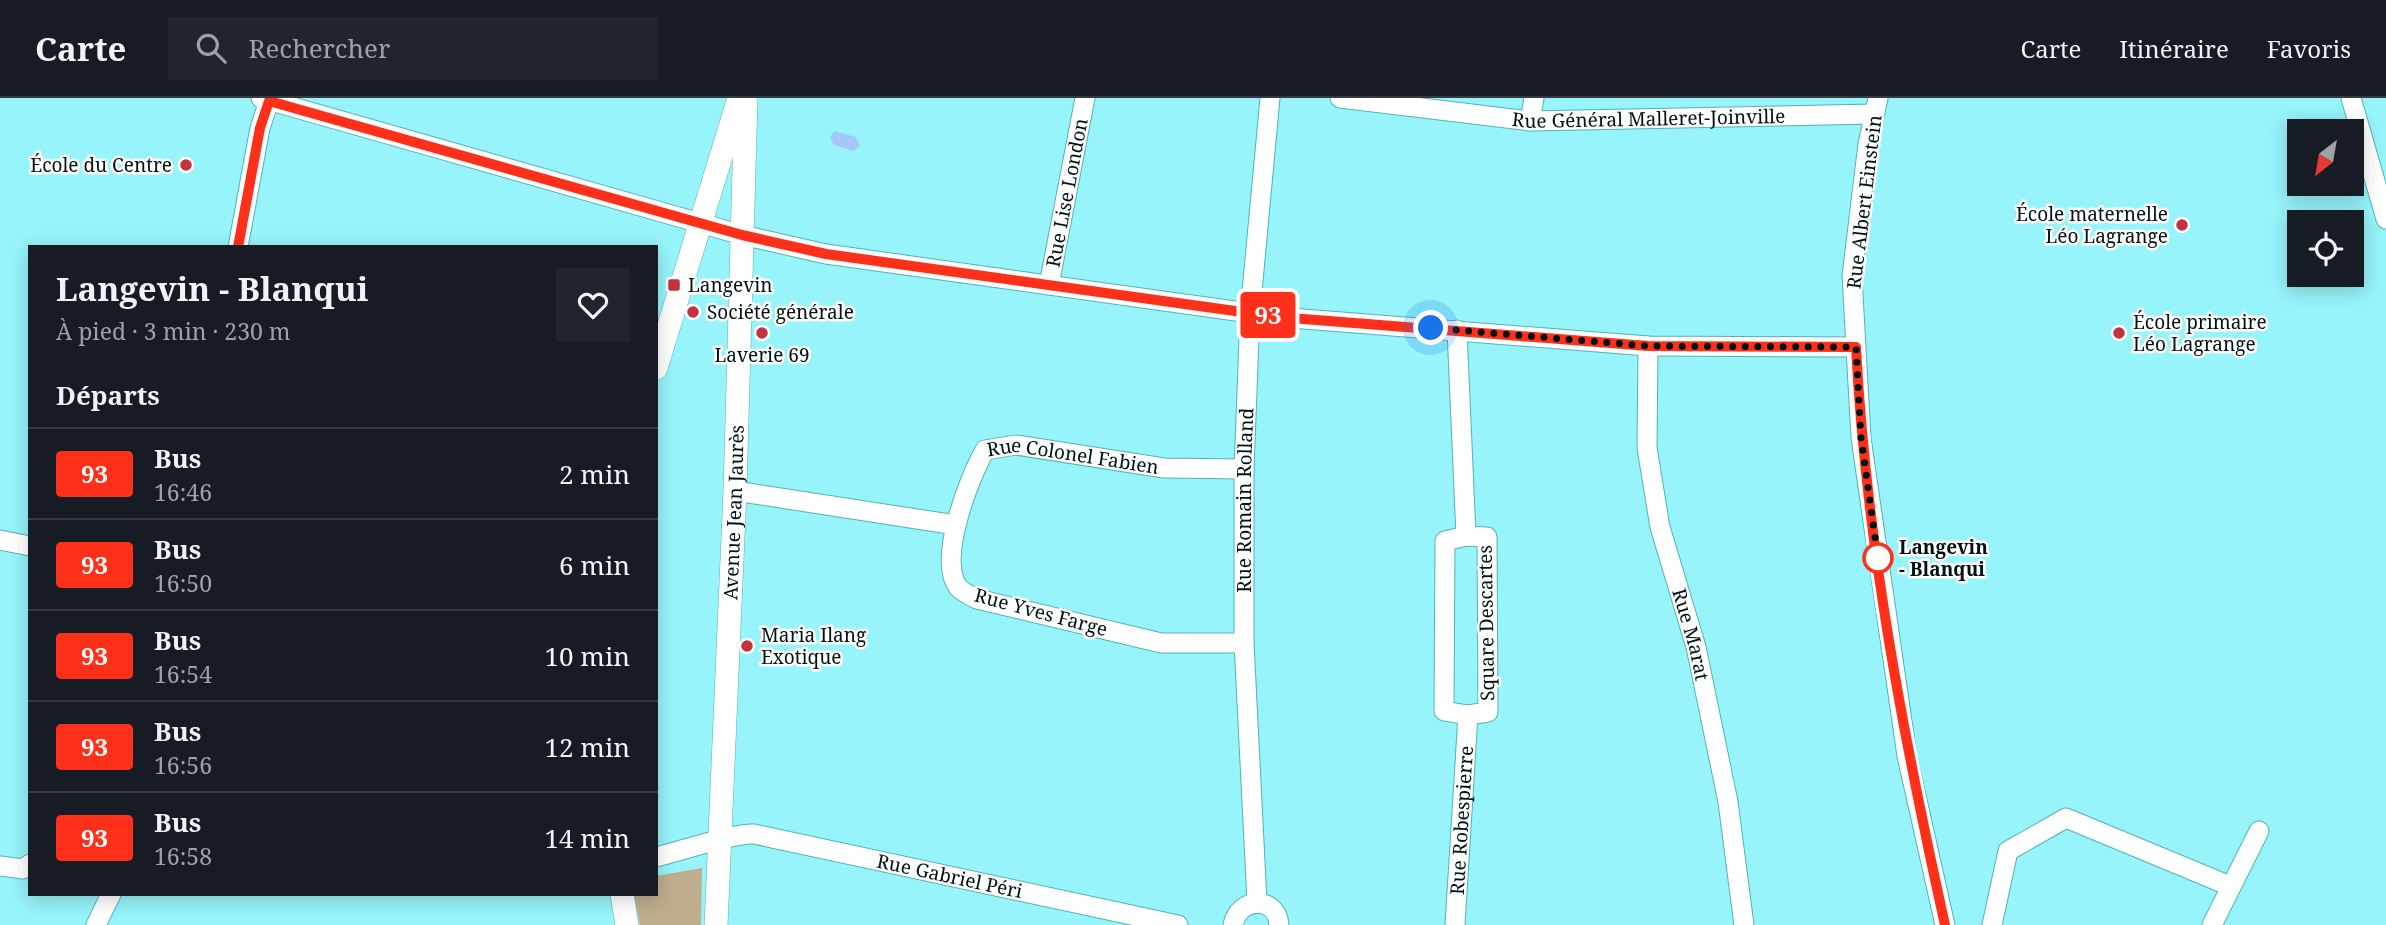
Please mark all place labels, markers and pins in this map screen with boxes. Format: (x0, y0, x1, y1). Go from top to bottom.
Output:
place label: École du Centre (30, 152, 172, 178)
marker: École du Centre (178, 157, 194, 173)
place label: École maternelle Léo Lagrange (2016, 201, 2168, 249)
marker: École maternelle Léo Lagrange (2174, 217, 2190, 233)
place label: Langevin (688, 272, 773, 298)
marker: Langevin (666, 277, 682, 293)
place label: Société générale (707, 299, 854, 325)
marker: Société générale (685, 304, 701, 320)
place label: École primaire Léo Lagrange (2133, 309, 2267, 357)
marker: Laverie 69 (754, 325, 770, 341)
marker: École primaire Léo Lagrange (2111, 325, 2127, 341)
place label: Laverie 69 (714, 342, 810, 368)
place label: Langevin - Blanqui (1899, 534, 1988, 582)
marker: Langevin - Blanqui (1863, 543, 1893, 573)
place label: Maria Ilang Exotique (761, 622, 866, 670)
marker: Maria Ilang Exotique (739, 638, 755, 654)

